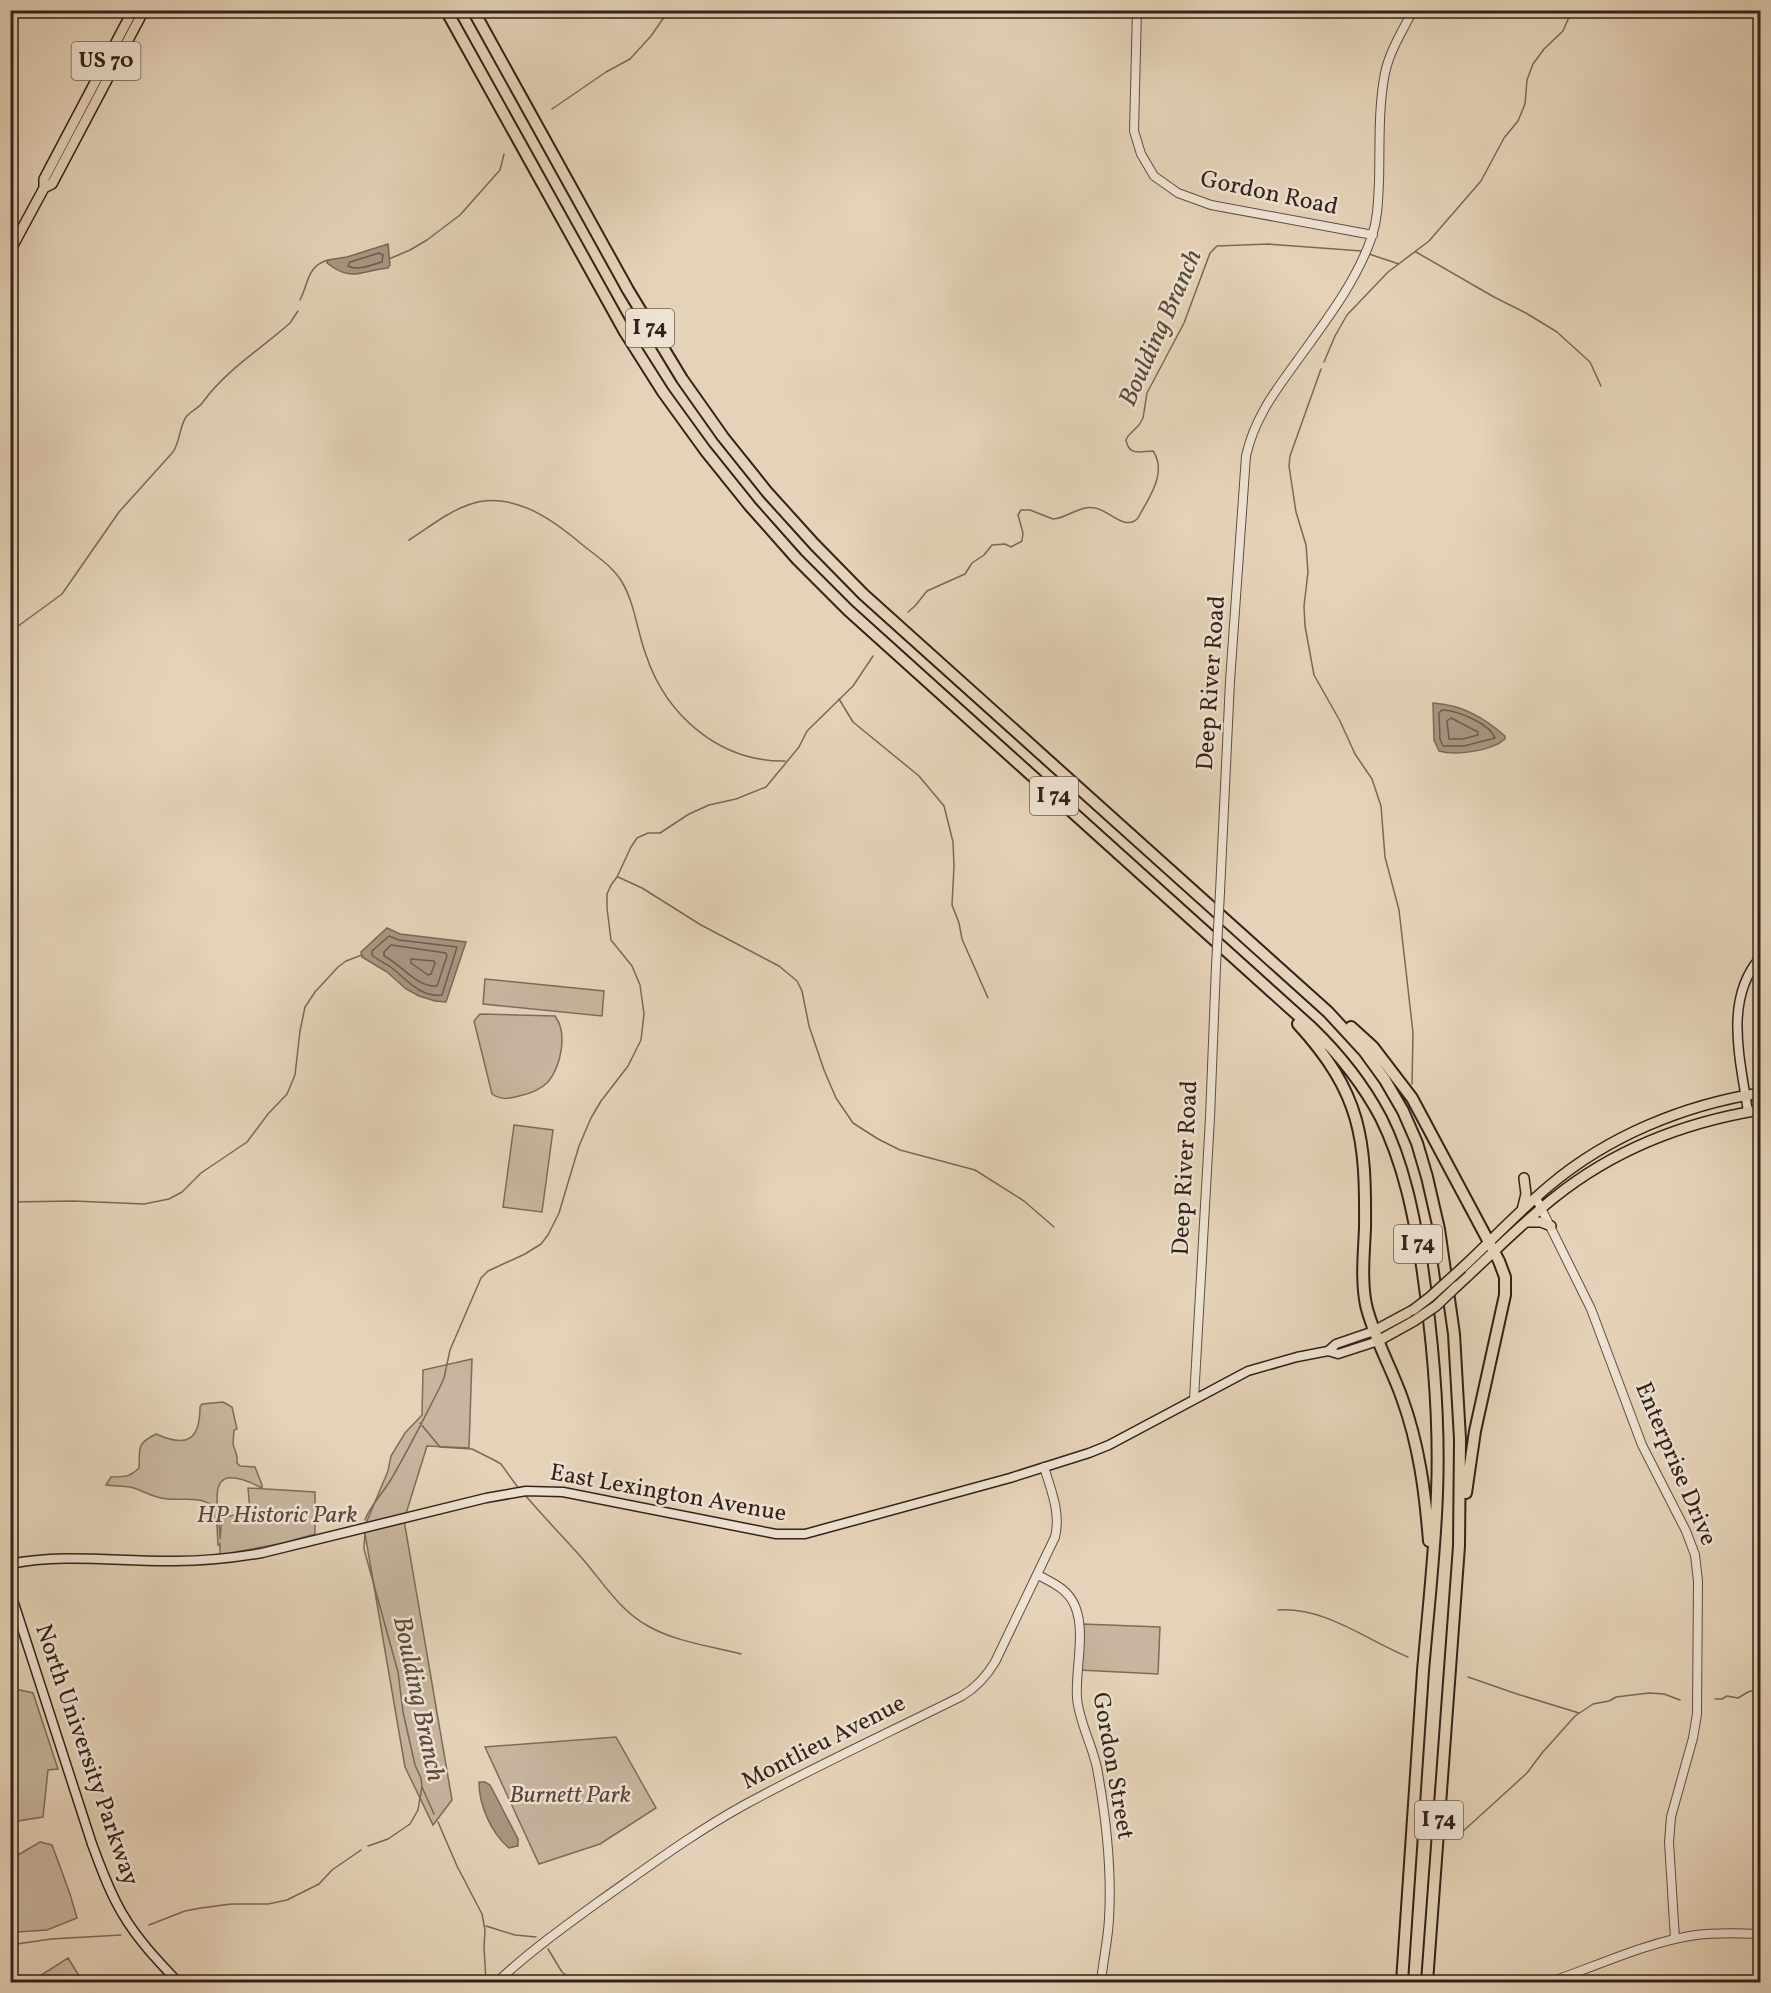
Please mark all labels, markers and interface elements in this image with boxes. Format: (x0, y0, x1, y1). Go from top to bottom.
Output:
road number: US 70 (72, 42, 140, 80)
street label: Gordon Road (1197, 163, 1341, 225)
water label: Boulding Branch (1110, 244, 1212, 412)
road number: I 74 (626, 309, 674, 347)
street label: Deep River Road (1189, 594, 1235, 772)
road number: I 74 (1030, 777, 1078, 815)
street label: Deep River Road (1164, 1080, 1208, 1256)
road number: I 74 (1394, 1225, 1442, 1263)
street label: Enterprise Drive (1625, 1377, 1725, 1551)
street label: East Lexington Avenue (547, 1456, 789, 1532)
park label: HP Historic Park (197, 1499, 357, 1533)
water label: Boulding Branch (383, 1613, 453, 1785)
street label: North University Parkway (25, 1620, 147, 1890)
street label: Montlieu Avenue (736, 1687, 912, 1799)
street label: Gordon Street (1082, 1690, 1142, 1842)
park label: Burnett Park (509, 1779, 631, 1813)
road number: I 74 (1415, 1801, 1463, 1839)

